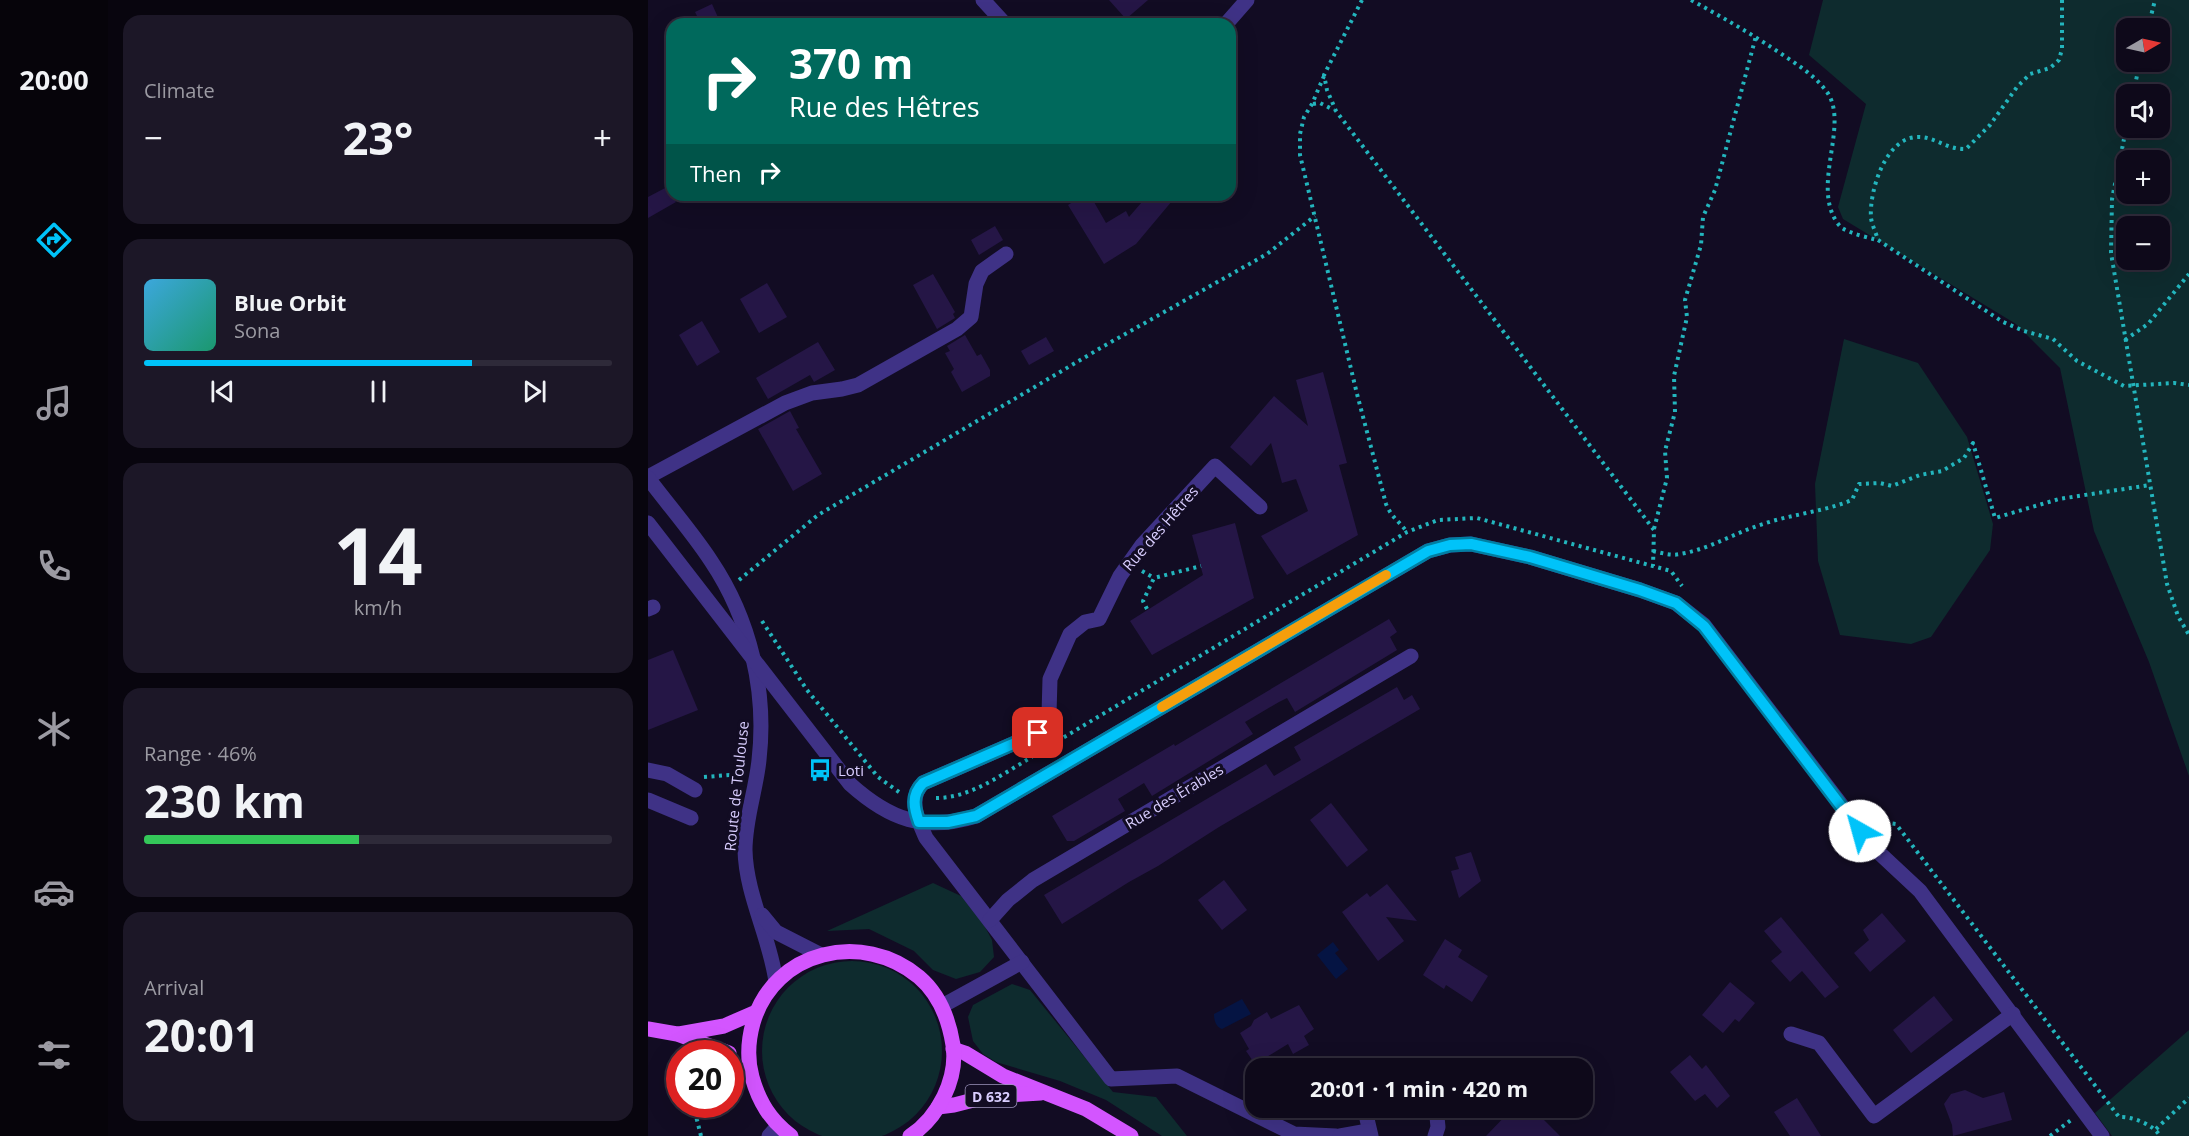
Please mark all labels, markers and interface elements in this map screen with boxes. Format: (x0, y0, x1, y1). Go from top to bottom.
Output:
north arrow (2116, 18, 2170, 72)
map controls (2116, 18, 2170, 270)
text: 370 m (789, 34, 913, 91)
icon: right (690, 42, 768, 120)
text: 20:00 (19, 61, 89, 98)
text: Climate (144, 77, 215, 104)
button: sound (2116, 84, 2170, 138)
text: Rue des Hêtres (789, 88, 980, 125)
text: 23° (343, 107, 413, 168)
text: − (144, 115, 163, 160)
text: + (593, 115, 612, 160)
button: + (2116, 150, 2170, 204)
icon: right (753, 156, 786, 189)
text: Then (690, 158, 741, 188)
button: − (2116, 216, 2170, 270)
icon: directions (33, 219, 75, 261)
text: Blue Orbit (234, 287, 346, 317)
text: Sona (234, 317, 280, 344)
icon: previous (206, 375, 239, 408)
icon: pause (362, 375, 395, 408)
icon: next (518, 375, 551, 408)
icon: music (33, 382, 75, 424)
street label: Rue des Hêtres (1118, 481, 1202, 575)
text: 14 (333, 502, 423, 608)
icon: phone (33, 545, 75, 587)
text: km/h (354, 594, 402, 621)
pin (1012, 707, 1063, 758)
icon: climate (33, 708, 75, 750)
icon: arrive (1021, 716, 1054, 749)
street label: Route de Toulouse (719, 720, 753, 852)
text: Range · 46% (144, 740, 257, 767)
bus stop icon: Loti (807, 757, 833, 783)
street label: Rue des Érables (1121, 759, 1227, 833)
place label: Loti (838, 760, 864, 780)
text: 230 km (144, 770, 305, 831)
position arrow (1828, 799, 1892, 863)
icon: car (33, 871, 75, 913)
text: Arrival (144, 974, 204, 1001)
text: 20:01 (144, 1004, 260, 1065)
icon: filters (33, 1034, 75, 1076)
speed limit sign: 20 (666, 1040, 744, 1118)
text: 20:01 · 1 min · 420 m (1310, 1073, 1528, 1103)
road number: D 632 (966, 1085, 1016, 1107)

